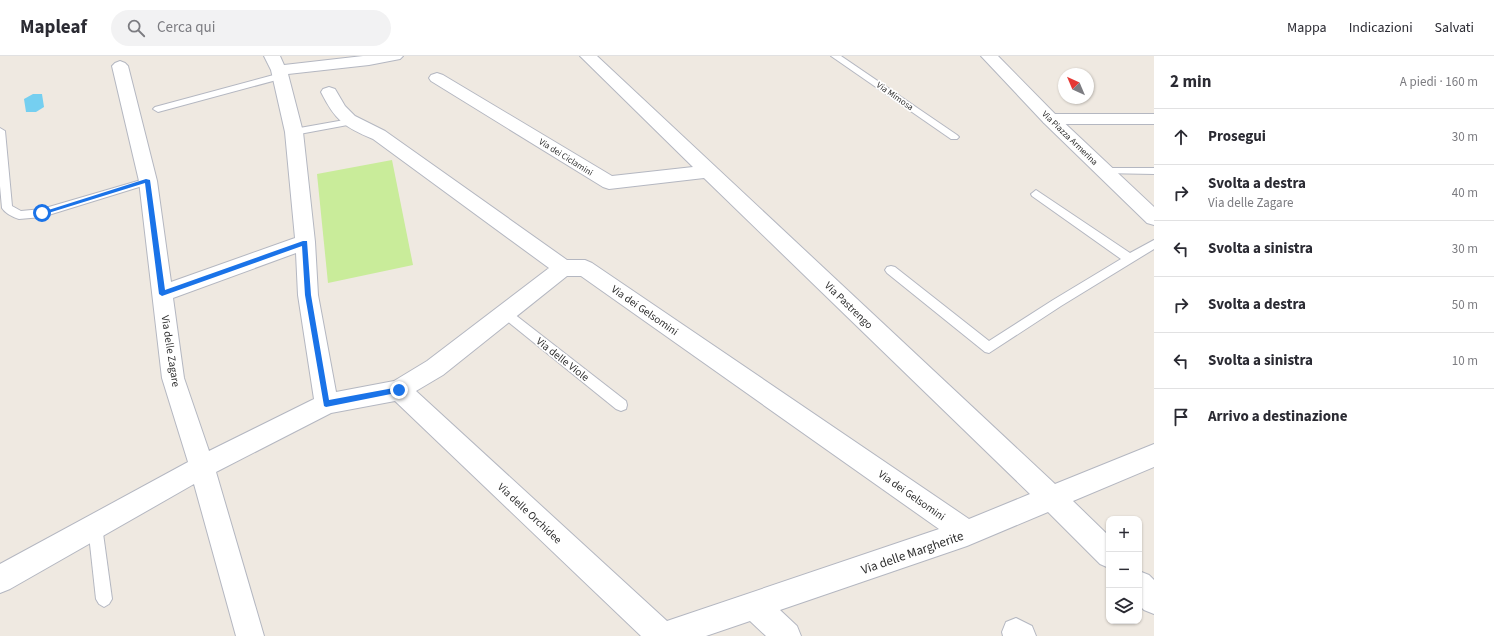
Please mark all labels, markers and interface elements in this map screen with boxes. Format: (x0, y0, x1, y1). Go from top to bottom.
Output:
search box (111, 10, 391, 46)
text: Mapleaf (20, 14, 87, 41)
icon: search (125, 17, 147, 39)
text: Cerca qui (157, 17, 215, 38)
text: Mappa (1287, 18, 1327, 38)
text: Indicazioni (1349, 18, 1413, 38)
text: Salvati (1435, 18, 1474, 38)
north arrow (1058, 68, 1094, 104)
text: 2 min (1170, 70, 1211, 94)
text: A piedi · 160 m (1400, 73, 1478, 91)
street label: Via Mimosa (874, 79, 916, 114)
street label: Via Piazza Armerina (1039, 108, 1101, 169)
icon: ahead (1170, 126, 1192, 148)
text: Prosegui (1208, 126, 1266, 147)
text: 30 m (1452, 128, 1478, 146)
street label: Via dei Ciclamini (536, 136, 595, 179)
text: Svolta a destra (1208, 173, 1306, 194)
icon: right (1170, 182, 1192, 204)
text: 40 m (1452, 184, 1478, 202)
text: Via delle Zagare (1208, 194, 1293, 212)
route start (33, 204, 51, 222)
icon: left (1170, 238, 1192, 260)
text: Svolta a sinistra (1208, 238, 1313, 259)
text: 30 m (1452, 240, 1478, 258)
street label: Via Pastrengo (821, 278, 876, 332)
street label: Via dei Gelsomini (608, 282, 681, 339)
icon: right (1170, 294, 1192, 316)
text: Svolta a destra (1208, 294, 1306, 315)
text: 50 m (1452, 296, 1478, 314)
street label: Via delle Zagare (157, 314, 184, 388)
street label: Via delle Viole (533, 334, 593, 385)
icon: left (1170, 350, 1192, 372)
text: Svolta a sinistra (1208, 350, 1313, 371)
text: 10 m (1452, 352, 1478, 370)
route end (390, 381, 408, 399)
icon: arrive (1170, 406, 1192, 428)
text: Arrivo a destinazione (1208, 406, 1347, 427)
street label: Via dei Gelsomini (875, 467, 948, 524)
street label: Via delle Orchidee (494, 480, 565, 547)
map controls (1106, 516, 1142, 624)
button: + (1106, 516, 1142, 552)
street label: Via delle Margherite (859, 527, 966, 579)
button: − (1106, 552, 1142, 588)
button: layers (1106, 588, 1142, 624)

